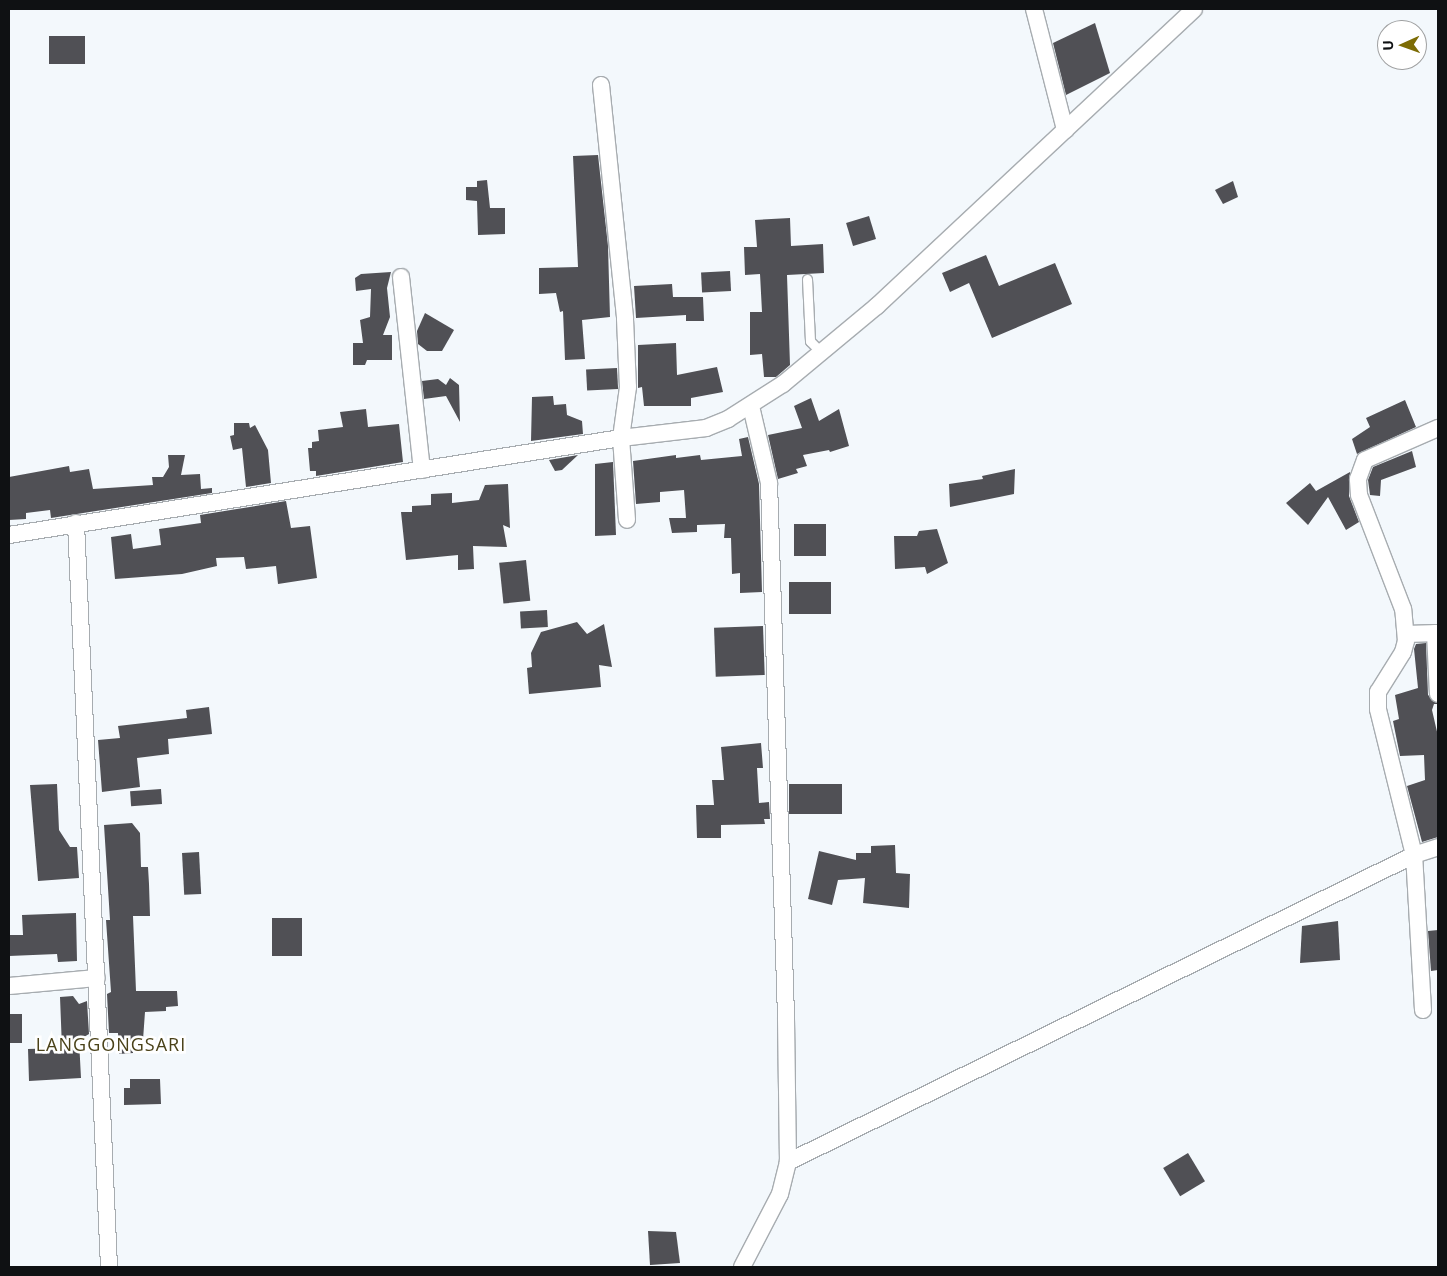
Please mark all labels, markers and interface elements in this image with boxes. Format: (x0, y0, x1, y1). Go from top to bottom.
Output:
north arrow (1377, 20, 1427, 70)
text: U (1378, 40, 1397, 51)
district label: LANGGONGSARI (34, 1033, 188, 1055)

